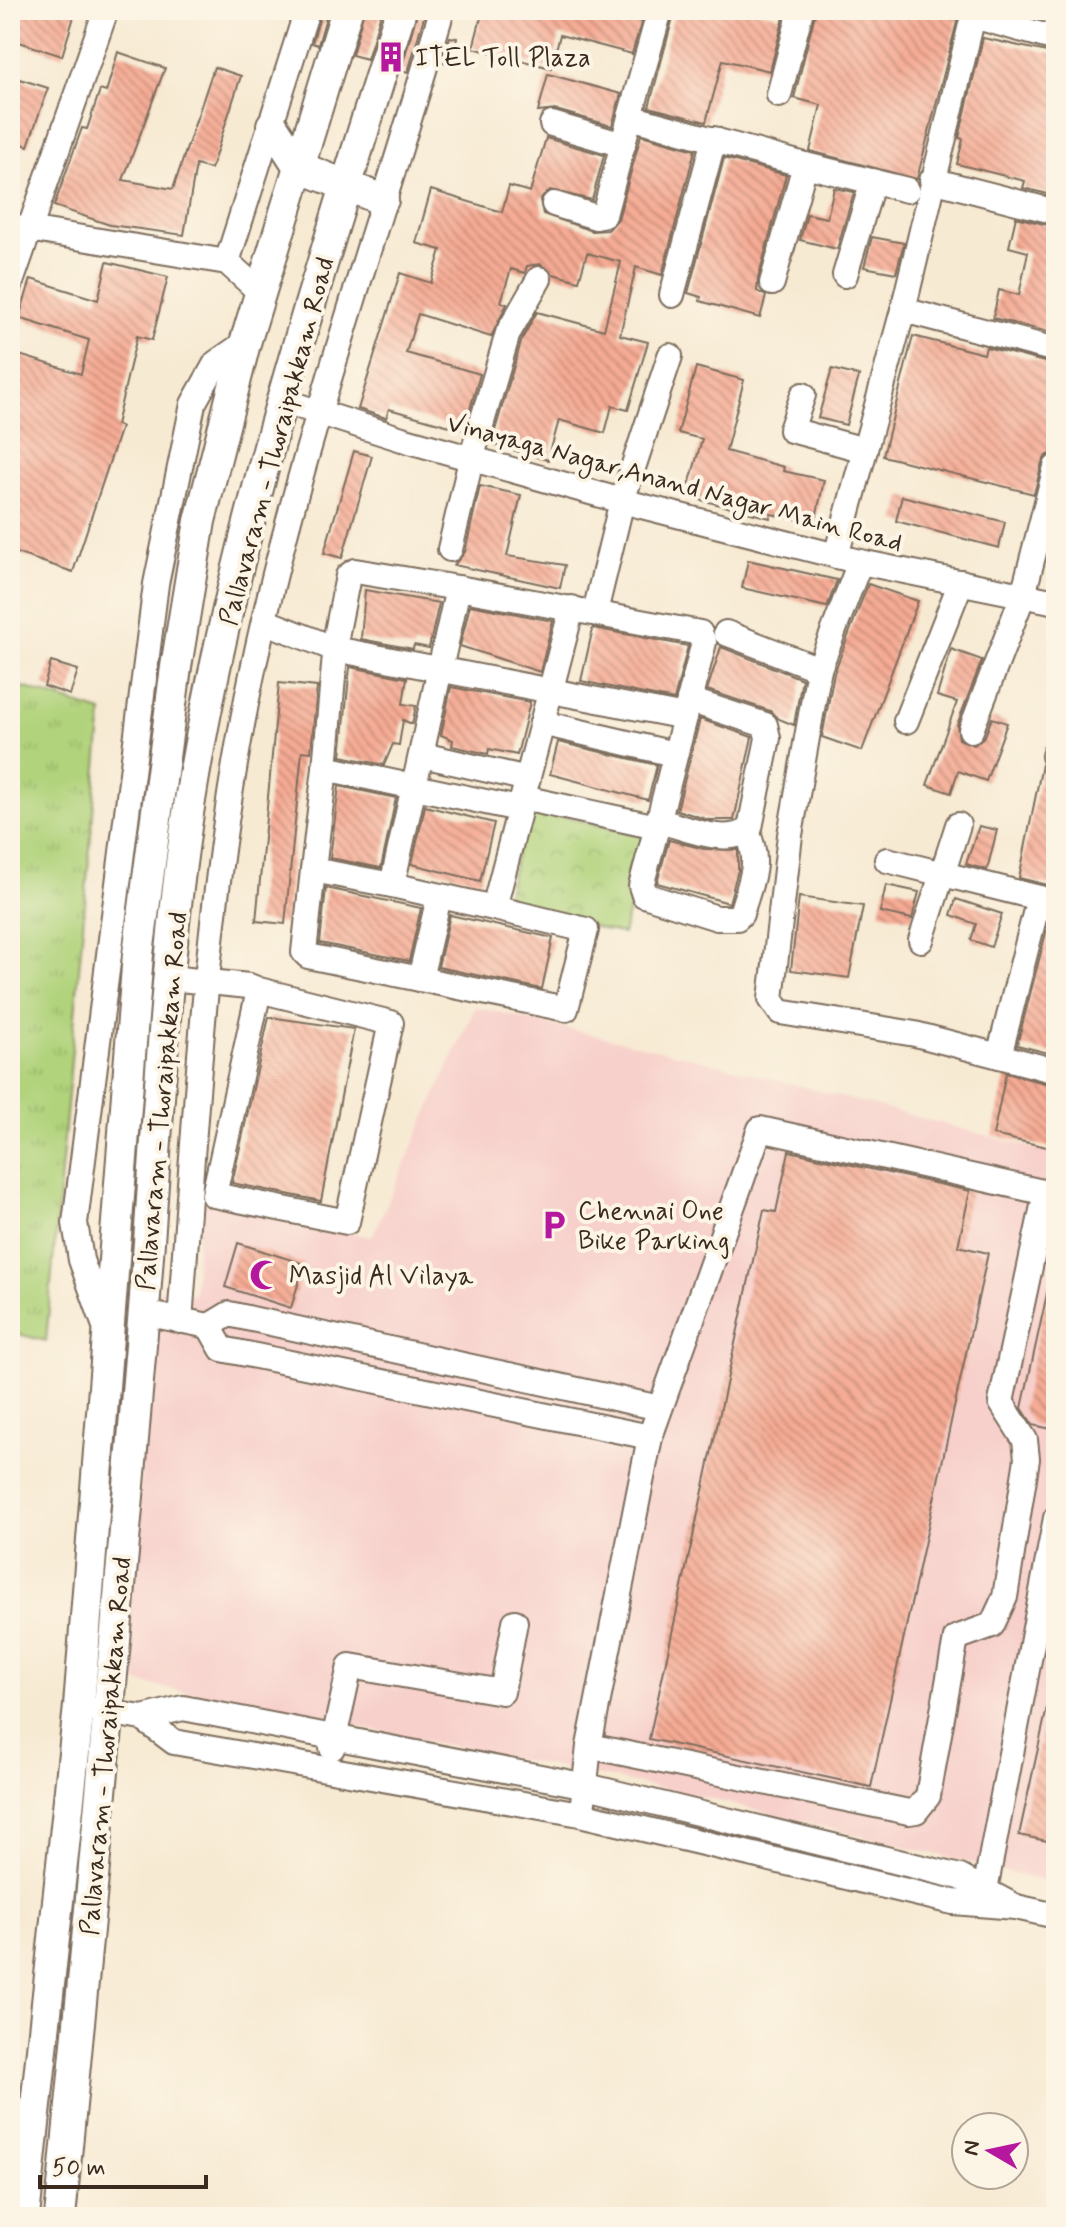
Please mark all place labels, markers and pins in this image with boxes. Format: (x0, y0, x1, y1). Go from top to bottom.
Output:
building icon: ITEL Toll Plaza (374, 40, 408, 74)
place label: ITEL Toll Plaza (415, 42, 591, 76)
place label: Chennai One Bike Parking (578, 1195, 730, 1259)
parking icon: Chennai One Bike Parking (537, 1208, 571, 1242)
mosque icon: Masjid Al Vilaya (248, 1258, 282, 1292)
place label: Masjid Al Vilaya (289, 1260, 474, 1294)

